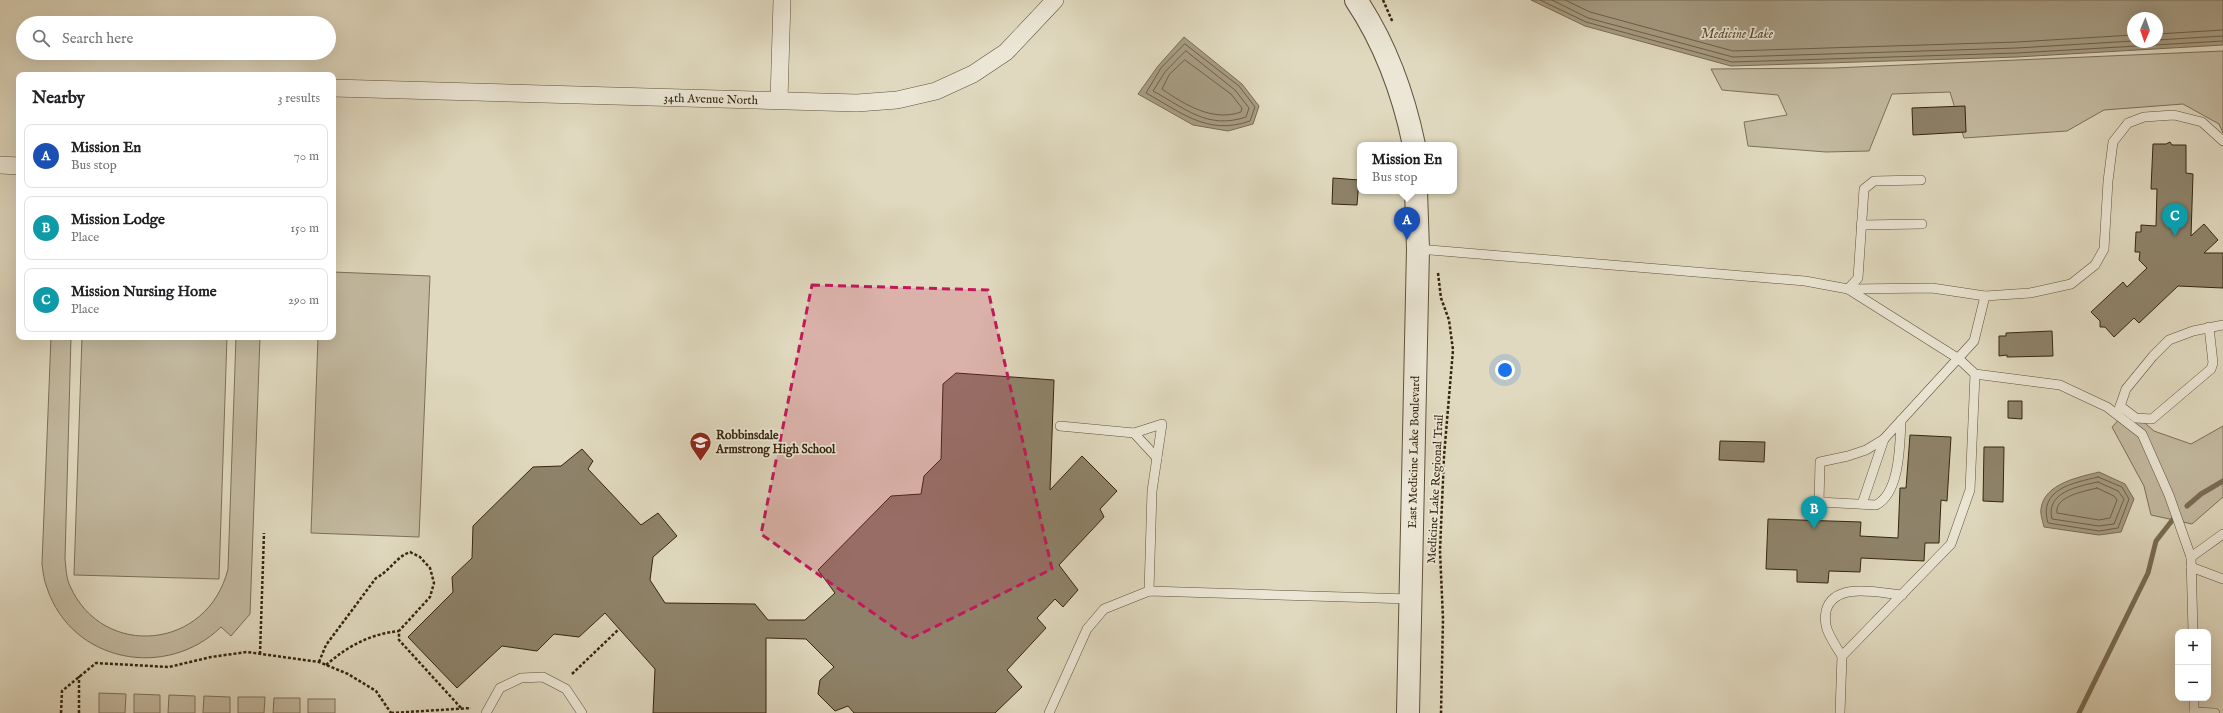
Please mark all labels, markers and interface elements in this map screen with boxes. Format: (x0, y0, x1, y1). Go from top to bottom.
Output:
north arrow (2127, 12, 2163, 48)
search box (16, 16, 336, 60)
water label: Medicine Lake (1701, 26, 1774, 43)
icon: search (30, 27, 52, 49)
text: Search here (62, 29, 133, 48)
text: Nearby (32, 88, 85, 109)
text: 3 results (278, 90, 320, 107)
street label: 34th Avenue North (664, 90, 759, 108)
text: Mission En (71, 138, 141, 157)
popup (1357, 142, 1457, 194)
text: A (42, 148, 50, 165)
text: 70 m (294, 148, 319, 165)
text: Mission En (1372, 150, 1442, 169)
text: Bus stop (71, 157, 117, 174)
text: Bus stop (1372, 169, 1418, 186)
pin: C (2162, 203, 2188, 236)
pin: A (1394, 207, 1420, 240)
text: Mission Lodge (71, 210, 165, 229)
text: B (42, 220, 50, 237)
text: 150 m (290, 220, 319, 237)
text: Place (71, 229, 99, 246)
text: Mission Nursing Home (71, 282, 217, 301)
text: C (41, 292, 51, 309)
text: 290 m (288, 292, 319, 309)
text: Place (71, 301, 99, 318)
your location (1495, 360, 1515, 380)
street label: East Medicine Lake Boulevard (1405, 375, 1423, 528)
street label: Medicine Lake Regional Trail (1424, 413, 1447, 564)
place label: Robbinsdale Armstrong High School (715, 428, 836, 458)
school or university icon: Robbinsdale Armstrong High School (687, 429, 713, 462)
pin: B (1801, 496, 1827, 529)
map controls (2175, 629, 2211, 701)
button: + (2175, 629, 2211, 665)
button: − (2175, 665, 2211, 701)

